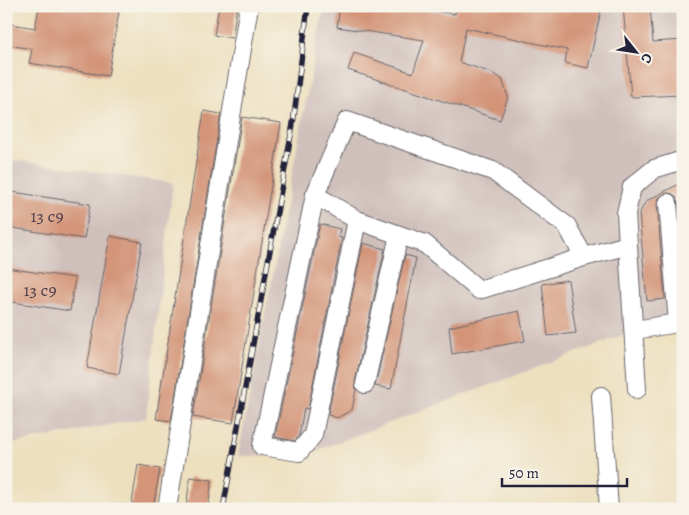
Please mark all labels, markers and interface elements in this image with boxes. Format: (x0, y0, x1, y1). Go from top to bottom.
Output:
north arrow (612, 28, 662, 78)
text: С (636, 50, 657, 67)
house number: 13 с9 (30, 204, 64, 228)
house number: 13 с9 (23, 278, 57, 302)
scale bar (502, 455, 626, 487)
text: 50 m (509, 463, 539, 483)

